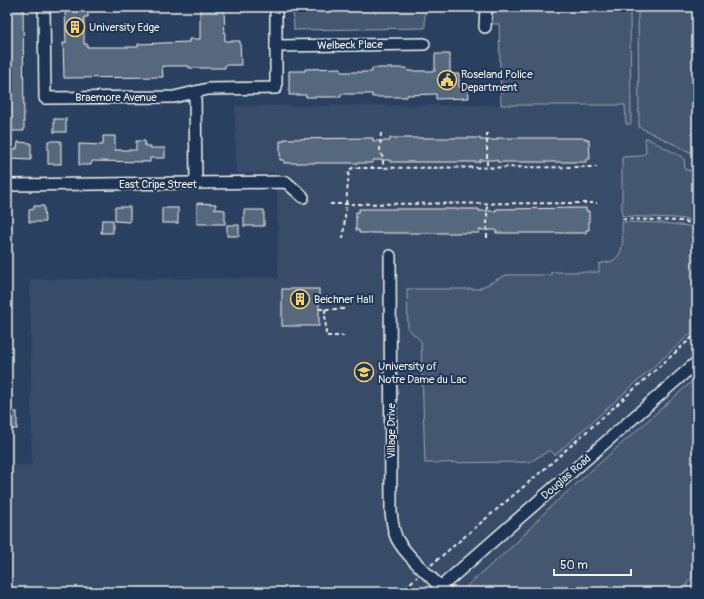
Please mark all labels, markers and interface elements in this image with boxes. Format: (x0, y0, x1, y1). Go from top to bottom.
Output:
building icon: University Edge (64, 16, 86, 38)
place label: University Edge (89, 21, 160, 34)
street label: Welbeck Place (317, 38, 384, 52)
place label: Roseland Police Department (461, 68, 533, 94)
public building icon: Roseland Police Department (436, 69, 458, 91)
street label: Braemore Avenue (75, 91, 157, 104)
street label: East Cripe Street (119, 178, 198, 191)
building icon: Beichner Hall (289, 288, 311, 310)
place label: Beichner Hall (314, 293, 374, 306)
place label: University of Notre Dame du Lac (378, 360, 468, 386)
school or university icon: University of Notre Dame du Lac (353, 361, 375, 383)
street label: Village Drive (385, 403, 398, 459)
street label: Douglas Road (538, 452, 594, 502)
scale bar (554, 551, 631, 577)
text: 50 m (560, 558, 588, 573)

